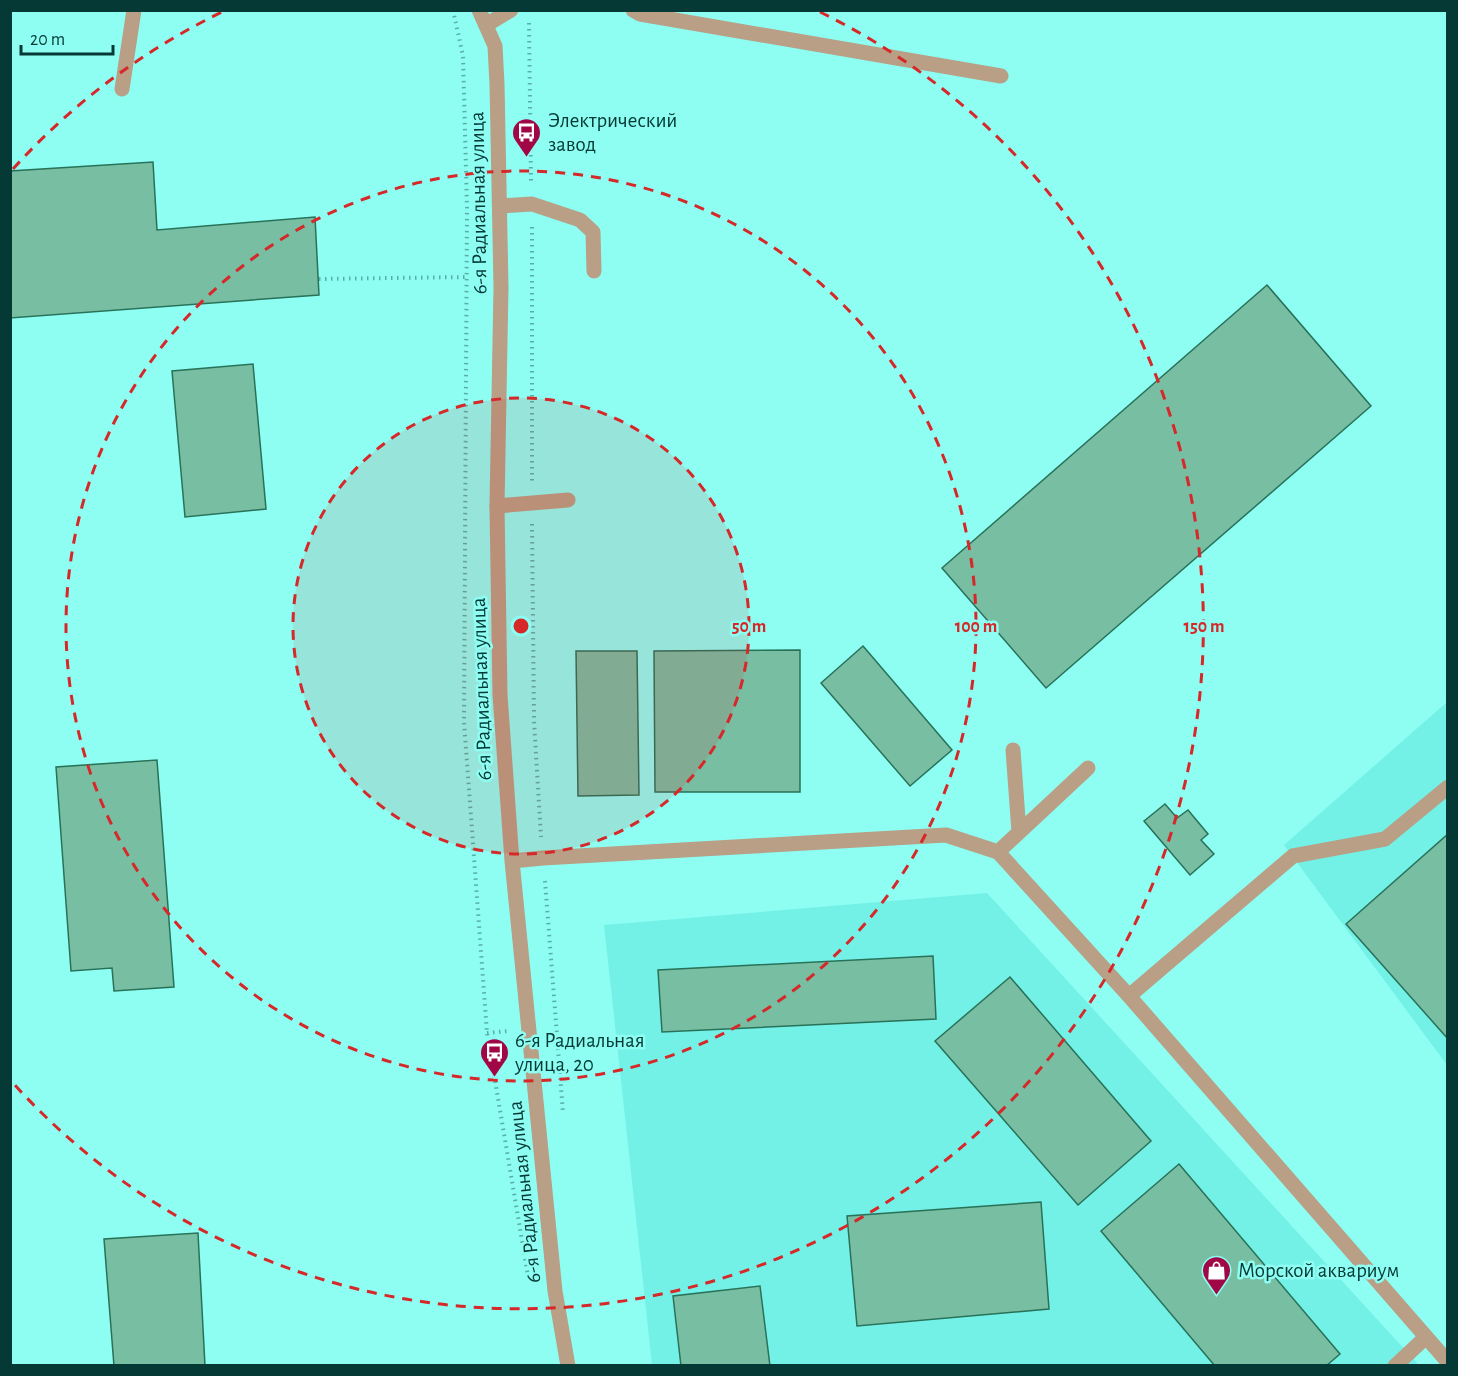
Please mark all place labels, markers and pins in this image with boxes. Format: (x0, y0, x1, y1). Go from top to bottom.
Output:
place label: Электрический завод (548, 110, 677, 155)
bus stop icon: Электрический завод (511, 116, 543, 158)
centre of rings (511, 616, 531, 636)
place label: 6-я Радиальная улица, 20 (514, 1030, 645, 1075)
bus stop icon: 6-я Радиальная улица, 20 (478, 1036, 510, 1078)
shop icon: Морской аквариум (1201, 1254, 1233, 1296)
place label: Морской аквариум (1238, 1260, 1399, 1281)

